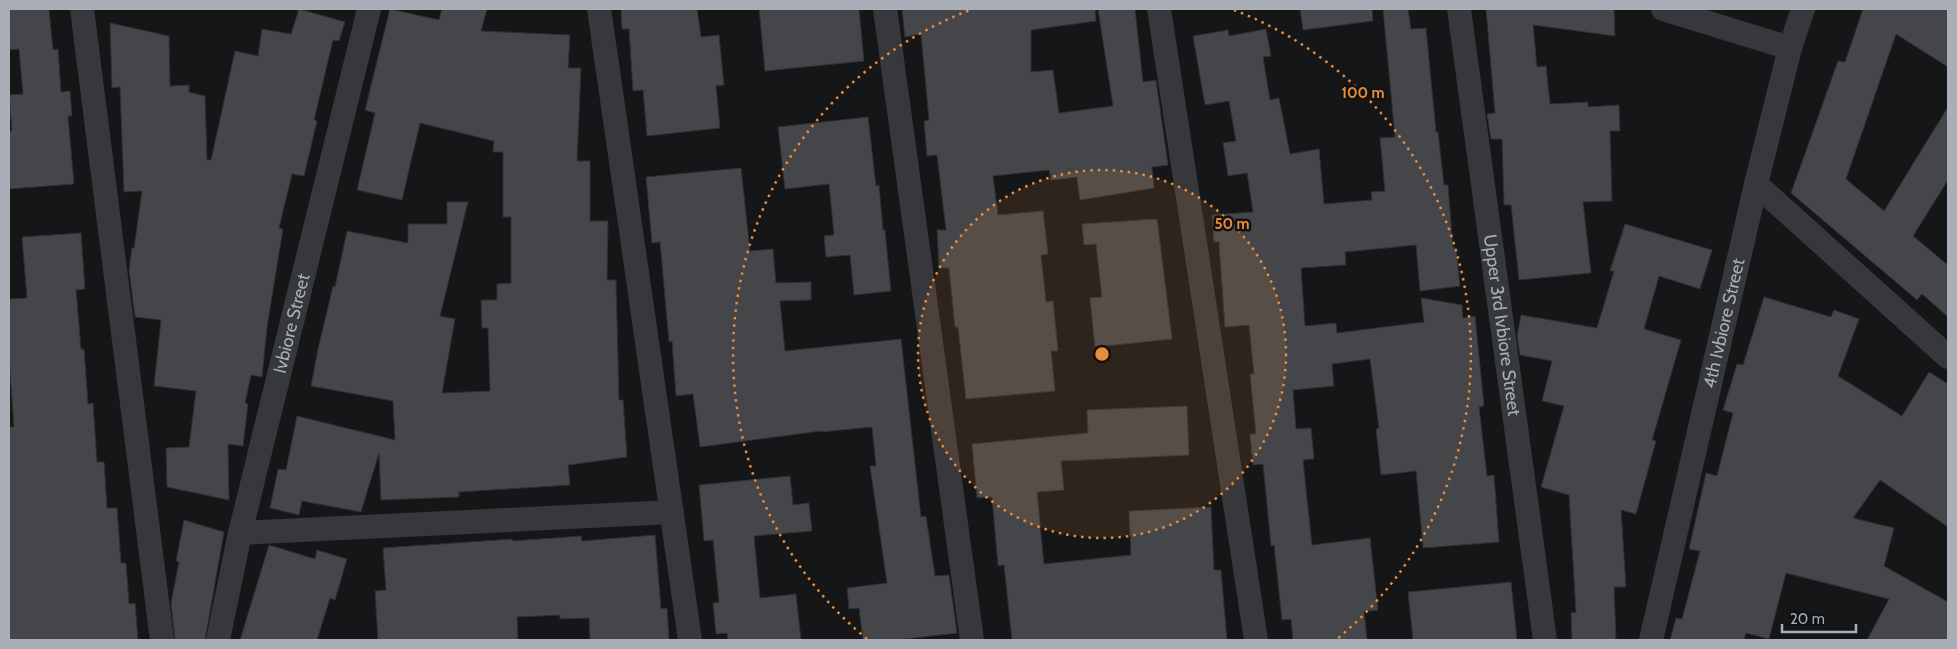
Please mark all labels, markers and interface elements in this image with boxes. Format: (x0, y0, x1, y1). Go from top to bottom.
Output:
text: 100 m (1341, 84, 1385, 102)
text: 50 m (1214, 215, 1250, 233)
street label: Upper 3rd Ivbiore Street (1479, 233, 1525, 417)
street label: 4th Ivbiore Street (1698, 256, 1750, 390)
street label: Ivbiore Street (269, 271, 314, 376)
centre of rings (1093, 345, 1111, 363)
scale bar (1782, 602, 1856, 634)
text: 20 m (1790, 610, 1825, 628)

